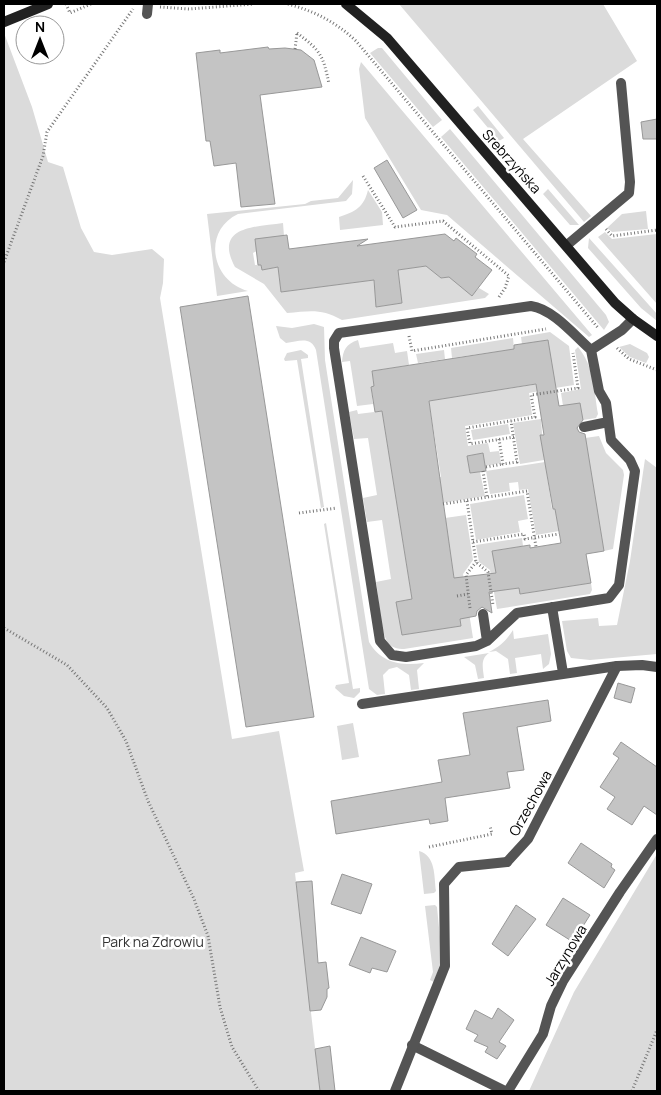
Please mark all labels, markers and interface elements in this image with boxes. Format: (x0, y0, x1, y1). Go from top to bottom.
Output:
north arrow (15, 15, 65, 65)
text: N (35, 17, 45, 36)
street label: Srebrzyńska (478, 125, 546, 197)
street label: Orzechowa (504, 767, 556, 839)
street label: Jarzynowa (539, 921, 591, 989)
park label: Park na Zdrowiu (102, 932, 204, 951)

